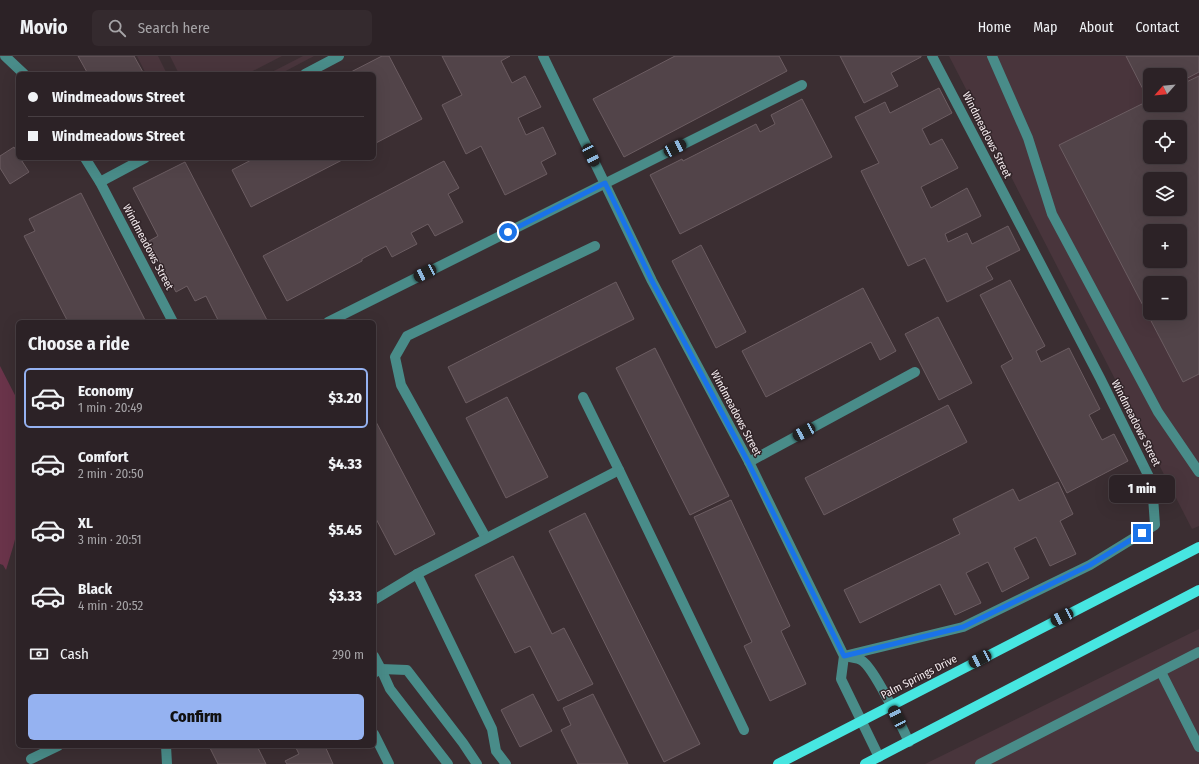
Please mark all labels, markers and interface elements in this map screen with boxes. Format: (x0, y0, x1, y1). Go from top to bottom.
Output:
search box (92, 10, 372, 46)
text: Movio (20, 16, 68, 39)
icon: search (106, 17, 128, 39)
text: Search here (138, 19, 210, 37)
text: Home (978, 19, 1011, 36)
text: Map (1033, 19, 1057, 36)
text: About (1079, 19, 1114, 36)
text: Contact (1136, 19, 1179, 36)
north arrow (1143, 68, 1187, 112)
map controls (1143, 68, 1187, 320)
text: Windmeadows Street (52, 88, 185, 106)
street label: Windmeadows Street (960, 90, 1015, 181)
button: locate (1143, 120, 1187, 164)
text: Windmeadows Street (52, 127, 185, 145)
car (662, 137, 688, 159)
car (580, 142, 602, 168)
button: layers (1143, 172, 1187, 216)
street label: Windmeadows Street (120, 202, 176, 292)
route start (499, 223, 517, 241)
button: + (1143, 224, 1187, 268)
car (412, 262, 438, 284)
button: − (1143, 276, 1187, 320)
text: Choose a ride (28, 333, 130, 355)
street label: Windmeadows Street (708, 368, 764, 458)
street label: Windmeadows Street (1109, 378, 1164, 469)
icon: car (30, 380, 66, 416)
text: Economy (78, 382, 133, 400)
text: $3.20 (328, 389, 362, 407)
text: 1 min · 20:49 (78, 400, 143, 415)
car (791, 421, 817, 443)
icon: car (30, 446, 66, 482)
text: Comfort (78, 448, 129, 466)
text: $4.33 (328, 455, 362, 473)
text: 2 min · 20:50 (78, 466, 144, 481)
callout: 1 min (1109, 475, 1175, 503)
text: 1 min (1128, 481, 1156, 496)
icon: car (30, 512, 66, 548)
text: XL (78, 514, 93, 532)
text: $5.45 (329, 521, 362, 539)
route end (1133, 524, 1151, 542)
text: 3 min · 20:51 (78, 532, 142, 547)
icon: car (30, 578, 66, 614)
text: Black (78, 580, 112, 598)
text: $3.33 (329, 587, 362, 605)
text: 4 min · 20:52 (78, 598, 143, 613)
car (1049, 606, 1075, 628)
icon: cash (28, 643, 50, 665)
text: Cash (60, 645, 89, 663)
text: 290 m (332, 647, 364, 662)
car (967, 648, 993, 670)
street label: Palm Springs Drive (879, 652, 959, 702)
button: Confirm (28, 694, 364, 740)
car (886, 704, 908, 730)

